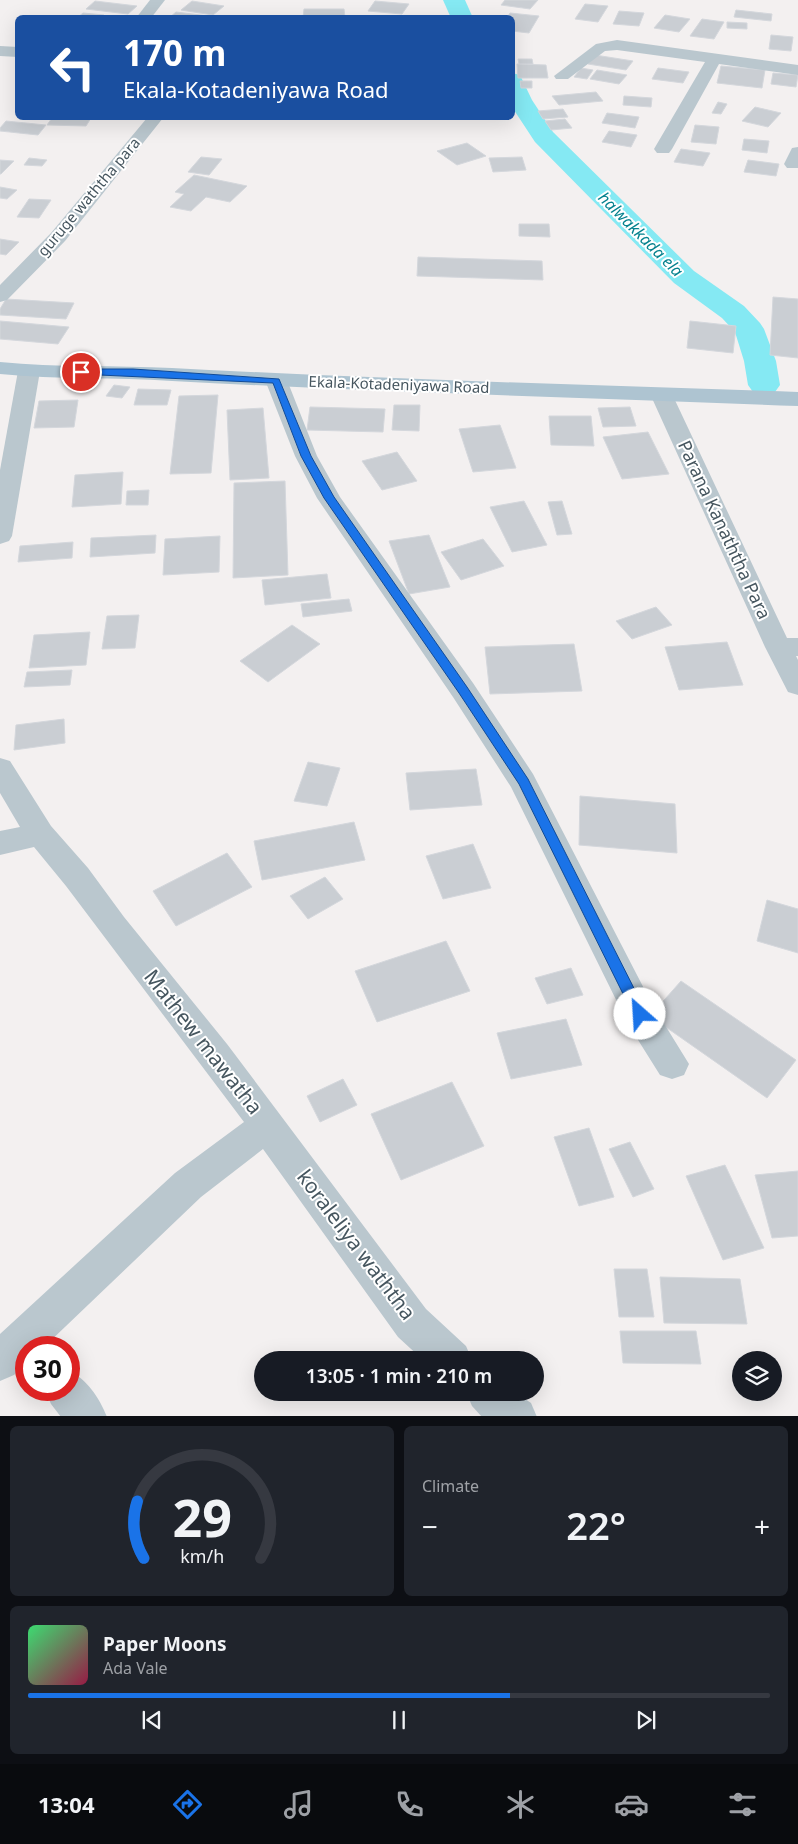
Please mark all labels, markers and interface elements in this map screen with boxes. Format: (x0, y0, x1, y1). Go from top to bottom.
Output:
text: 170 m (123, 29, 226, 76)
icon: left (40, 35, 105, 100)
text: Ekala-Kotadeniyawa Road (123, 74, 389, 104)
street label: guruge waththa para (33, 133, 144, 260)
water label: halwakkada ela (594, 187, 688, 281)
pin (60, 351, 102, 393)
icon: arrive (67, 358, 95, 386)
street label: Ekala-Kotadeniyawa Road (308, 371, 490, 397)
street label: Parana Kanaththa Para (673, 436, 777, 623)
street label: Mathew mawatha (138, 963, 269, 1120)
position arrow (613, 987, 665, 1039)
street label: koraleliya waththa (291, 1164, 423, 1325)
speed limit sign: 30 (15, 1336, 80, 1401)
map controls (732, 1351, 782, 1401)
button: layers (732, 1351, 782, 1401)
text: 13:05 · 1 min · 210 m (306, 1363, 492, 1389)
text: Climate (422, 1475, 479, 1497)
text: 29 (172, 1481, 232, 1552)
text: 22° (566, 1499, 626, 1551)
text: − (422, 1507, 438, 1545)
text: + (754, 1507, 770, 1545)
text: km/h (180, 1544, 224, 1568)
text: Paper Moons (103, 1631, 227, 1657)
text: Ada Vale (103, 1657, 168, 1679)
icon: previous (138, 1706, 166, 1734)
icon: pause (385, 1706, 413, 1734)
icon: next (632, 1706, 660, 1734)
icon: directions (170, 1787, 205, 1822)
icon: music (281, 1787, 316, 1822)
icon: phone (392, 1787, 427, 1822)
icon: climate (503, 1787, 538, 1822)
icon: car (614, 1787, 649, 1822)
icon: filters (725, 1787, 760, 1822)
text: 13:04 (38, 1789, 94, 1819)

